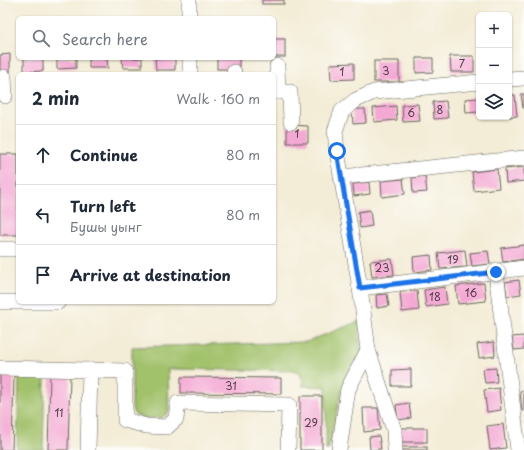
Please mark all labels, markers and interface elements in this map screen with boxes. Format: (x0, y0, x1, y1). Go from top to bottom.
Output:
map controls (476, 12, 512, 120)
button: + (476, 12, 512, 48)
search box (16, 16, 276, 60)
icon: search (30, 27, 52, 49)
text: Search here (62, 27, 148, 50)
button: − (476, 48, 512, 84)
house number: 7 (459, 55, 465, 72)
house number: 3 (382, 62, 390, 79)
house number: 1 (340, 63, 345, 80)
button: layers (476, 84, 512, 120)
text: 2 min (32, 85, 79, 111)
text: Walk · 160 m (177, 89, 260, 108)
house number: 8 (437, 101, 444, 118)
house number: 6 (407, 104, 415, 121)
house number: 1 (295, 125, 300, 142)
route start (328, 142, 346, 160)
text: Continue (70, 143, 138, 166)
icon: ahead (32, 144, 54, 166)
text: 80 m (226, 145, 260, 164)
text: Turn left (70, 194, 136, 217)
icon: left (32, 204, 54, 226)
text: 80 m (226, 205, 260, 224)
text: Бушы уынг (70, 217, 142, 236)
house number: 19 (447, 251, 459, 268)
house number: 23 (375, 259, 389, 276)
text: Arrive at destination (70, 263, 231, 286)
route end (487, 263, 505, 281)
icon: arrive (32, 264, 54, 286)
house number: 16 (465, 284, 478, 301)
house number: 18 (429, 288, 441, 305)
house number: 31 (225, 377, 237, 394)
house number: 11 (54, 404, 64, 421)
house number: 29 (304, 414, 318, 431)

